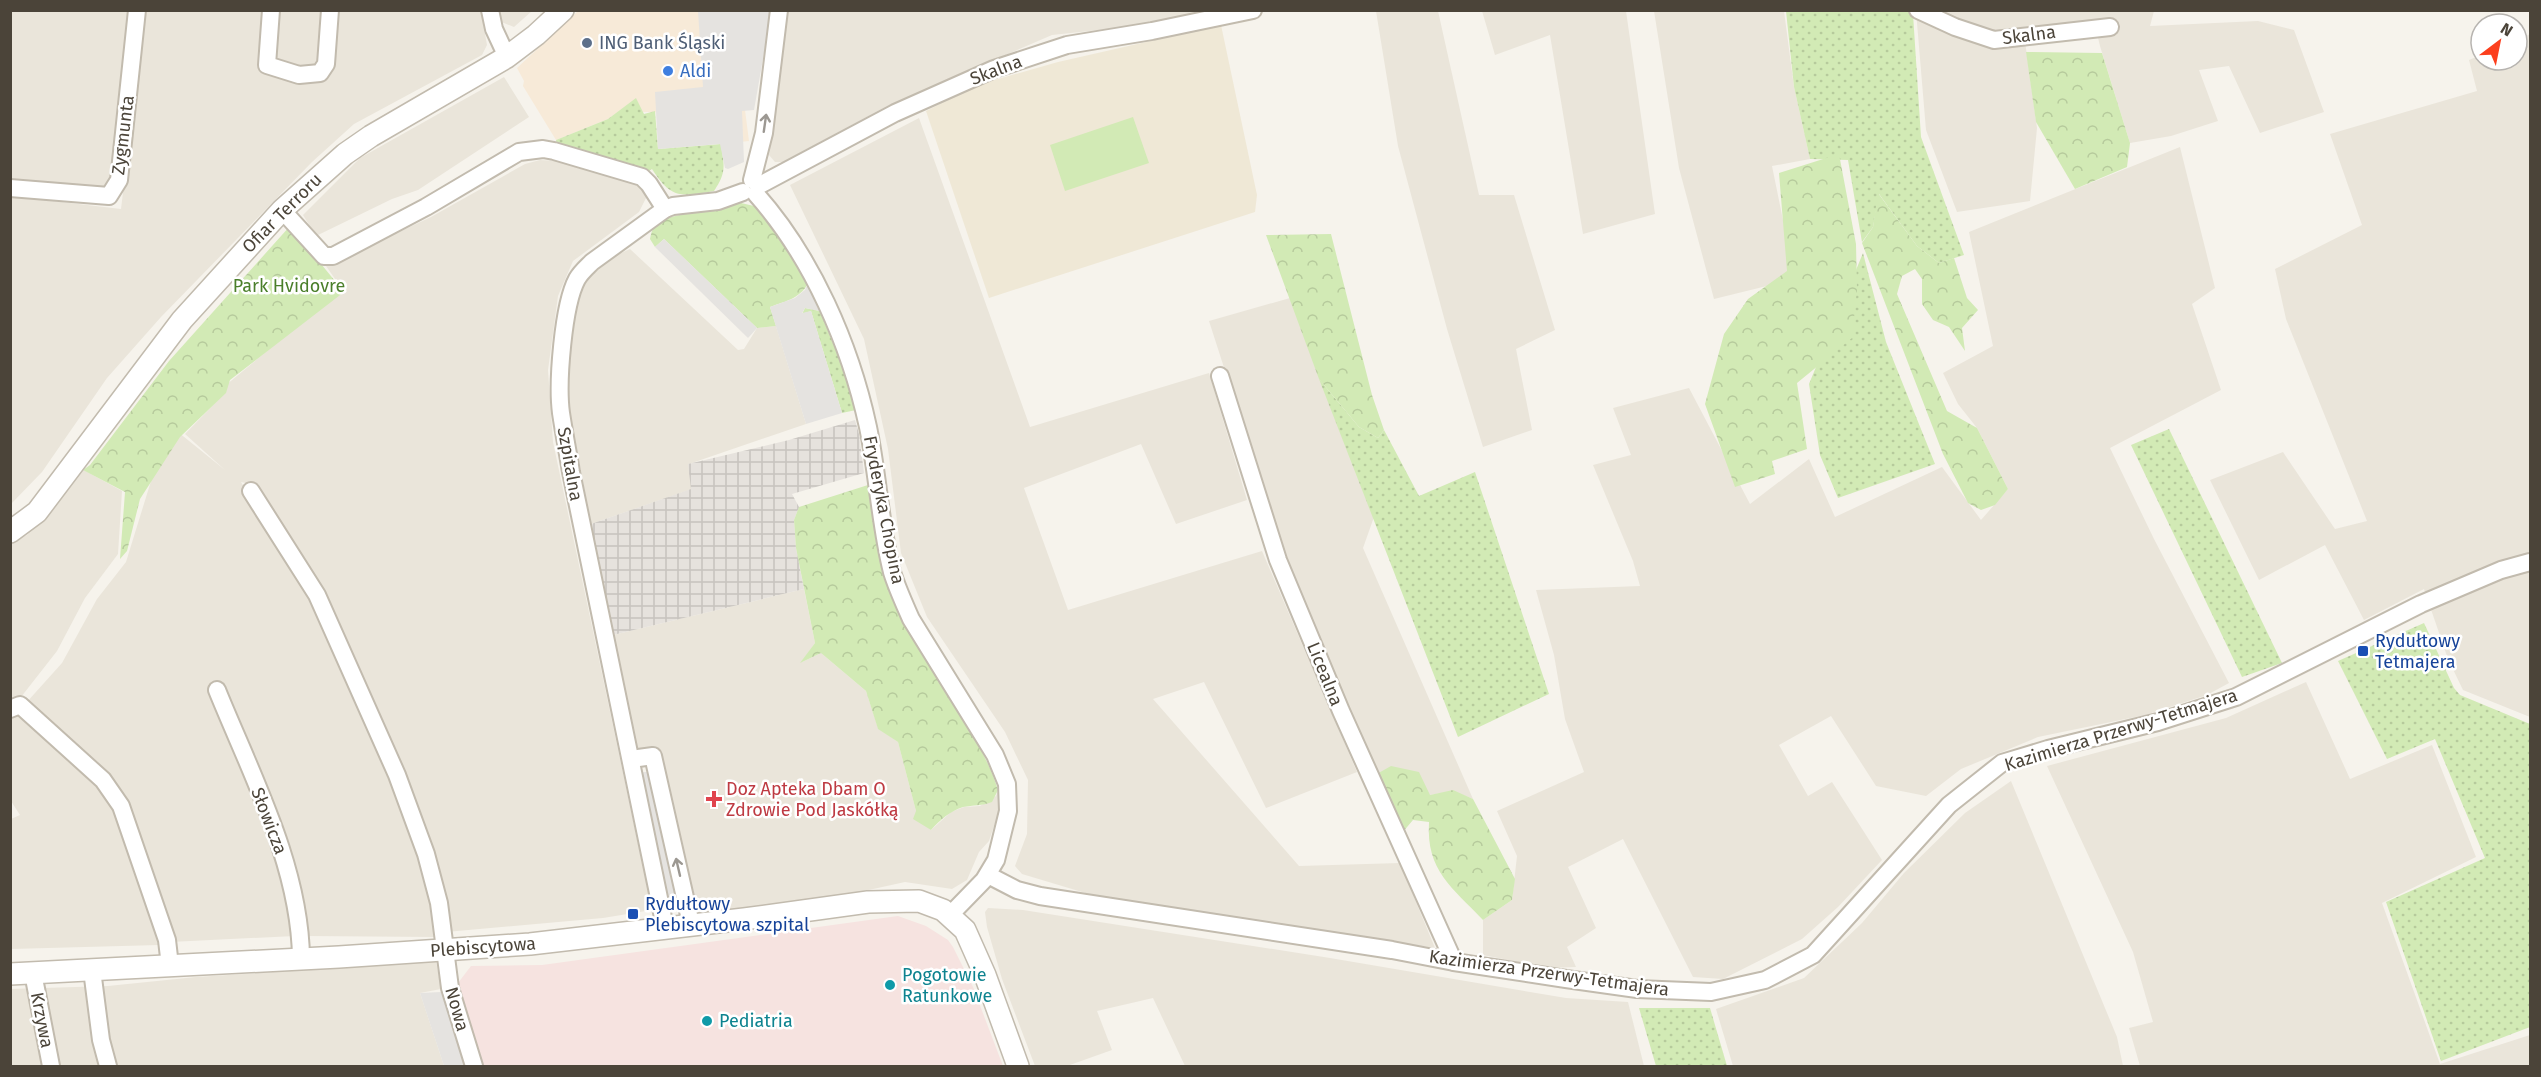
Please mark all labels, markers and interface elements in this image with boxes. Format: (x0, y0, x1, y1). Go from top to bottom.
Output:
north arrow (2469, 12, 2529, 72)
text: N (2497, 19, 2516, 41)
street label: Skalna (2001, 21, 2057, 49)
place label: ING Bank Śląski (599, 32, 725, 54)
marker: ING Bank Śląski (580, 36, 594, 50)
street label: Skalna (967, 50, 1025, 90)
place label: Aldi (680, 60, 711, 82)
marker: Aldi (661, 64, 675, 78)
street label: Zygmunta (107, 94, 139, 176)
one-way arrow (760, 114, 771, 134)
street label: Ofiar Terroru (238, 169, 326, 257)
park label: Park Hvidovre (233, 275, 345, 297)
street label: Szpitalna (553, 425, 587, 503)
street label: Fryderyka Chopina (859, 434, 909, 586)
place label: Rydułtowy Tetmajera (2375, 630, 2460, 673)
street label: Licealna (1302, 639, 1348, 709)
marker: Rydułtowy Tetmajera (2356, 644, 2370, 658)
street label: Kazimierza Przerwy-Tetmajera (2002, 684, 2240, 776)
place label: Doz Apteka Dbam O Zdrowie Pod Jaskółką (726, 778, 899, 821)
street label: Słowicza (246, 785, 292, 857)
marker: Doz Apteka Dbam O Zdrowie Pod Jaskółką (707, 792, 721, 806)
one-way arrow (672, 858, 684, 877)
place label: Rydułtowy Plebiscytowa szpital (645, 893, 809, 936)
marker: Rydułtowy Plebiscytowa szpital (626, 907, 640, 921)
street label: Plebiscytowa (429, 932, 537, 962)
street label: Kazimierza Przerwy-Tetmajera (1427, 945, 1671, 1001)
place label: Pogotowie Ratunkowe (902, 964, 992, 1007)
marker: Pogotowie Ratunkowe (883, 978, 897, 992)
street label: Nowa (440, 984, 474, 1034)
street label: Krzywa (26, 990, 58, 1050)
place label: Pediatria (719, 1010, 793, 1032)
marker: Pediatria (700, 1014, 714, 1028)

